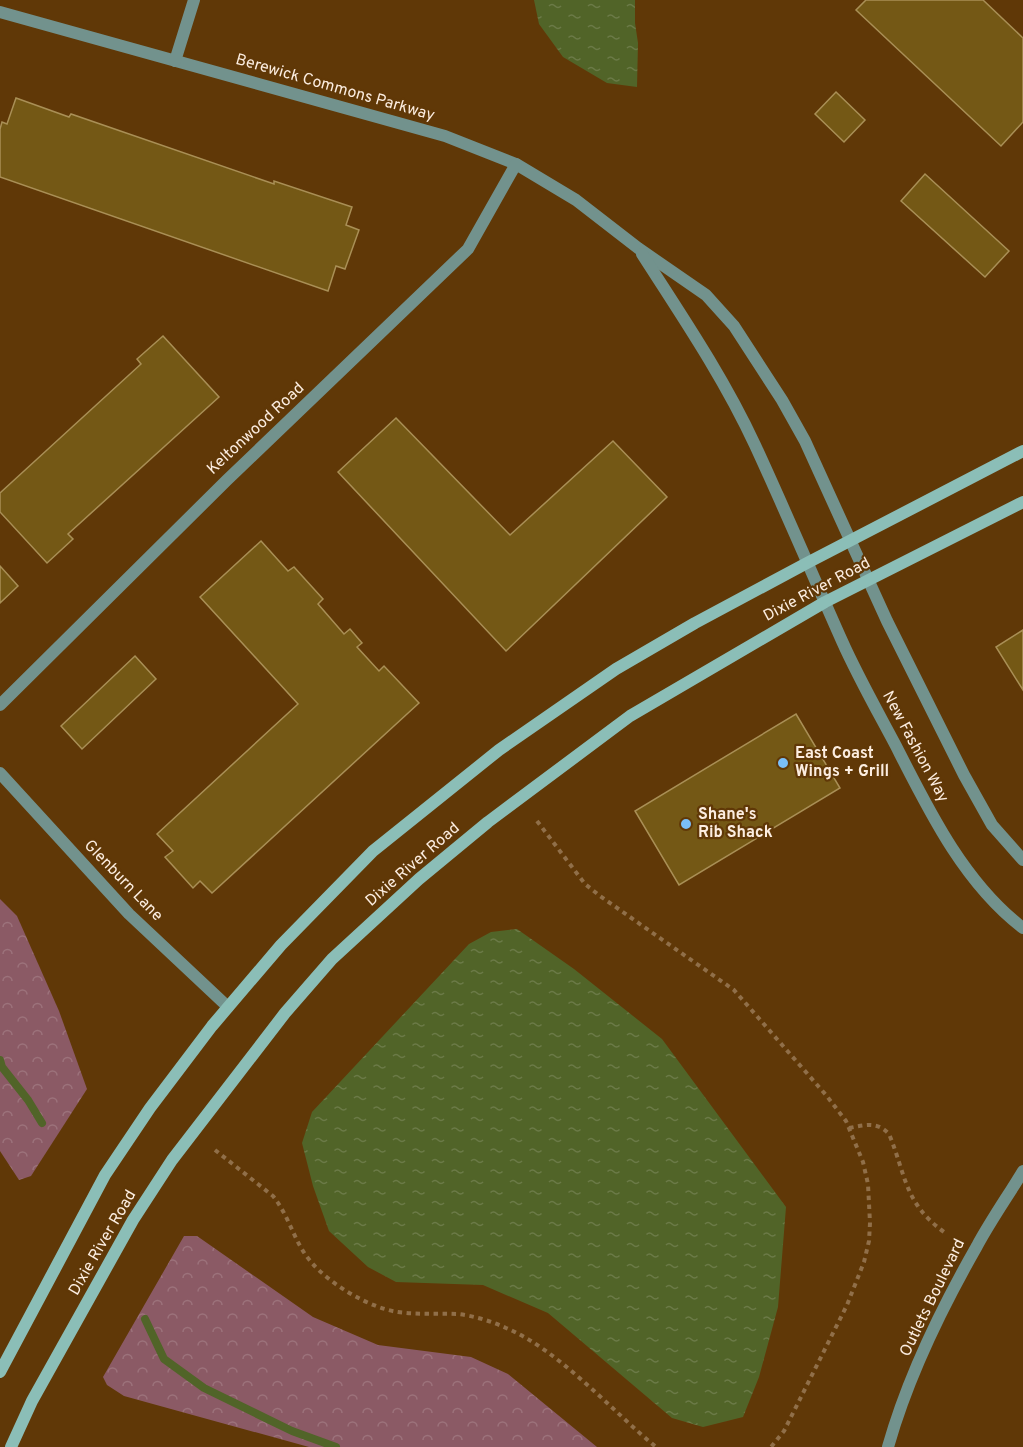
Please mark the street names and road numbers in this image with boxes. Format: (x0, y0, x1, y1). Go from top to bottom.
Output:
street label: Berewick Commons Parkway (233, 50, 437, 126)
street label: Keltonwood Road (203, 379, 309, 479)
street label: Dixie River Road (760, 553, 874, 627)
street label: New Fashion Way (877, 688, 953, 806)
street label: Dixie River Road (362, 819, 464, 911)
street label: Glenburn Lane (79, 836, 167, 926)
street label: Dixie River Road (65, 1187, 141, 1299)
street label: Outlets Boulevard (896, 1236, 970, 1360)

